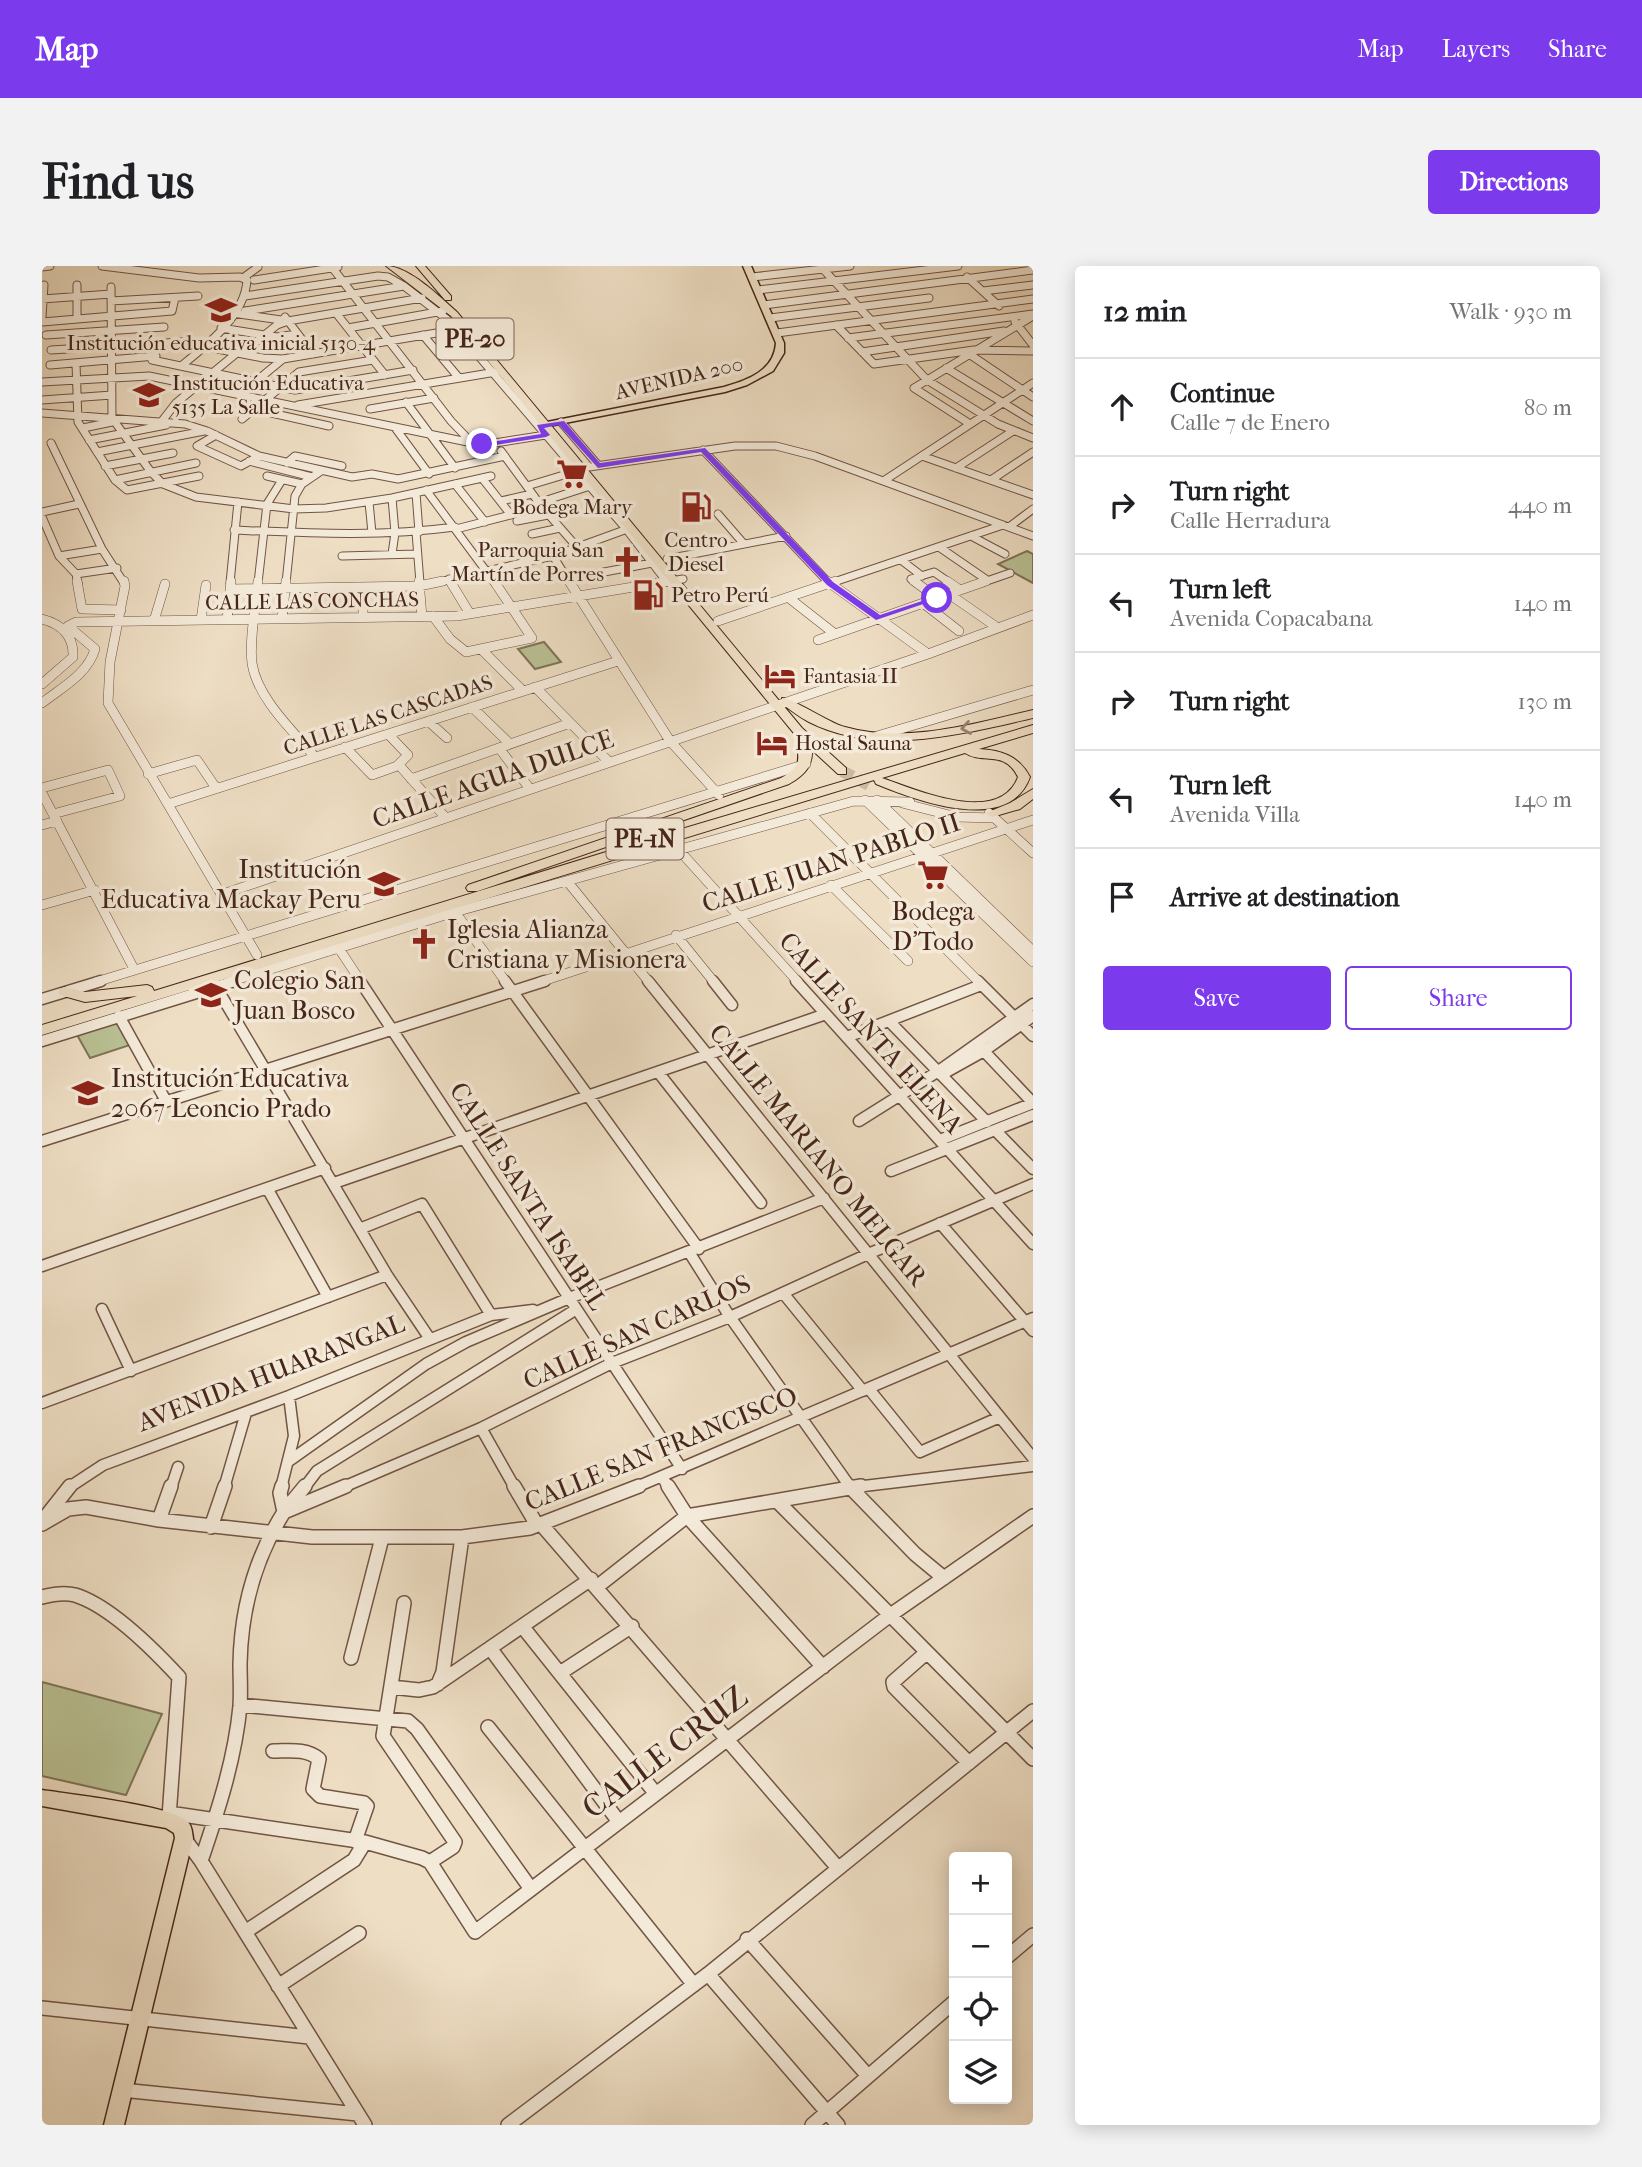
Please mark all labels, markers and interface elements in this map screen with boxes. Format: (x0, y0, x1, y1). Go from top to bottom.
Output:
text: Map (35, 30, 98, 69)
text: Map (1358, 35, 1404, 63)
text: Layers (1442, 35, 1510, 63)
text: Share (1548, 35, 1607, 63)
button: Directions (1428, 150, 1600, 214)
text: Find us (42, 153, 194, 211)
school or university icon: Institución educativa inicial 5130-4 (204, 293, 238, 327)
text: 12 min (1103, 294, 1187, 329)
text: Walk · 930 m (1449, 298, 1572, 325)
road number: PE-20 (436, 318, 514, 360)
place label: Institución educativa inicial 5130-4 (67, 331, 376, 355)
street label: AVENIDA 200 (612, 352, 745, 405)
place label: Institución Educativa 5135 La Salle (172, 371, 364, 419)
school or university icon: Institución Educativa 5135 La Salle (132, 378, 166, 412)
text: Continue (1170, 378, 1275, 409)
icon: ahead (1103, 388, 1141, 426)
text: 80 m (1524, 394, 1572, 421)
text: Calle 7 de Enero (1170, 409, 1330, 436)
route end (466, 428, 497, 459)
supermarket icon: Bodega Mary (555, 457, 589, 491)
text: Turn right (1170, 476, 1290, 507)
icon: right (1103, 486, 1141, 524)
fuel station icon: Centro Diesel (679, 490, 713, 524)
text: 440 m (1508, 492, 1572, 519)
place label: Bodega Mary (512, 495, 633, 519)
text: Calle Herradura (1170, 507, 1330, 534)
place label: Centro Diesel (664, 528, 728, 576)
place label: Parroquia San Martín de Porres (451, 538, 604, 586)
church icon: Parroquia San Martín de Porres (610, 545, 644, 579)
text: Turn left (1170, 574, 1271, 605)
fuel station icon: Petro Perú (631, 578, 665, 612)
route start (921, 582, 952, 613)
place label: Petro Perú (671, 583, 769, 607)
icon: left (1103, 584, 1141, 622)
street label: CALLE LAS CONCHAS (205, 587, 419, 615)
text: 140 m (1513, 590, 1572, 617)
text: Avenida Copacabana (1170, 605, 1373, 632)
hotel icon: Fantasia II (763, 659, 797, 693)
place label: Fantasia II (803, 664, 898, 688)
street label: CALLE LAS CASCADAS (280, 670, 496, 760)
icon: right (1103, 682, 1141, 720)
text: Turn right (1170, 686, 1290, 717)
text: 130 m (1518, 688, 1572, 715)
one-way arrow (960, 720, 972, 735)
street label: CALLE AGUA DULCE (368, 723, 618, 835)
hotel icon: Hostal Sauna (755, 726, 789, 760)
place label: Hostal Sauna (795, 731, 912, 755)
text: Turn left (1170, 770, 1271, 801)
icon: left (1103, 780, 1141, 818)
text: 140 m (1513, 786, 1572, 813)
text: Avenida Villa (1170, 801, 1300, 828)
street label: CALLE JUAN PABLO II (698, 807, 964, 919)
road number: PE-1N (606, 818, 684, 860)
place label: Institución Educativa Mackay Peru (101, 854, 361, 915)
supermarket icon: Bodega D'Todo (916, 858, 950, 892)
school or university icon: Institución Educativa Mackay Peru (367, 867, 401, 901)
icon: arrive (1103, 878, 1141, 916)
text: Arrive at destination (1170, 882, 1400, 913)
place label: Bodega D'Todo (891, 896, 975, 957)
place label: Iglesia Alianza Cristiana y Misionera (447, 914, 687, 975)
street label: CALLE SANTA ELENA (773, 926, 970, 1141)
church icon: Iglesia Alianza Cristiana y Misionera (407, 927, 441, 961)
place label: Colegio San Juan Bosco (232, 965, 365, 1026)
button: Save (1103, 966, 1331, 1030)
button: Share (1345, 966, 1572, 1030)
school or university icon: Colegio San Juan Bosco (194, 978, 228, 1012)
street label: CALLE MARIANO MELGAR (703, 1018, 934, 1293)
place label: Institución Educativa 2067 Leoncio Prado (111, 1063, 349, 1124)
school or university icon: Institución Educativa 2067 Leoncio Prado (71, 1076, 105, 1110)
street label: CALLE SANTA ISABEL (443, 1076, 613, 1316)
street label: CALLE SAN CARLOS (519, 1268, 755, 1396)
street label: AVENIDA HUARANGAL (132, 1308, 409, 1439)
street label: CALLE SAN FRANCISCO (520, 1380, 802, 1518)
street label: CALLE CRUZ (575, 1678, 755, 1826)
map controls (949, 1852, 1012, 2104)
button: + (949, 1852, 1012, 1915)
button: − (949, 1915, 1012, 1978)
button: locate (949, 1978, 1012, 2041)
button: layers (949, 2041, 1012, 2104)

